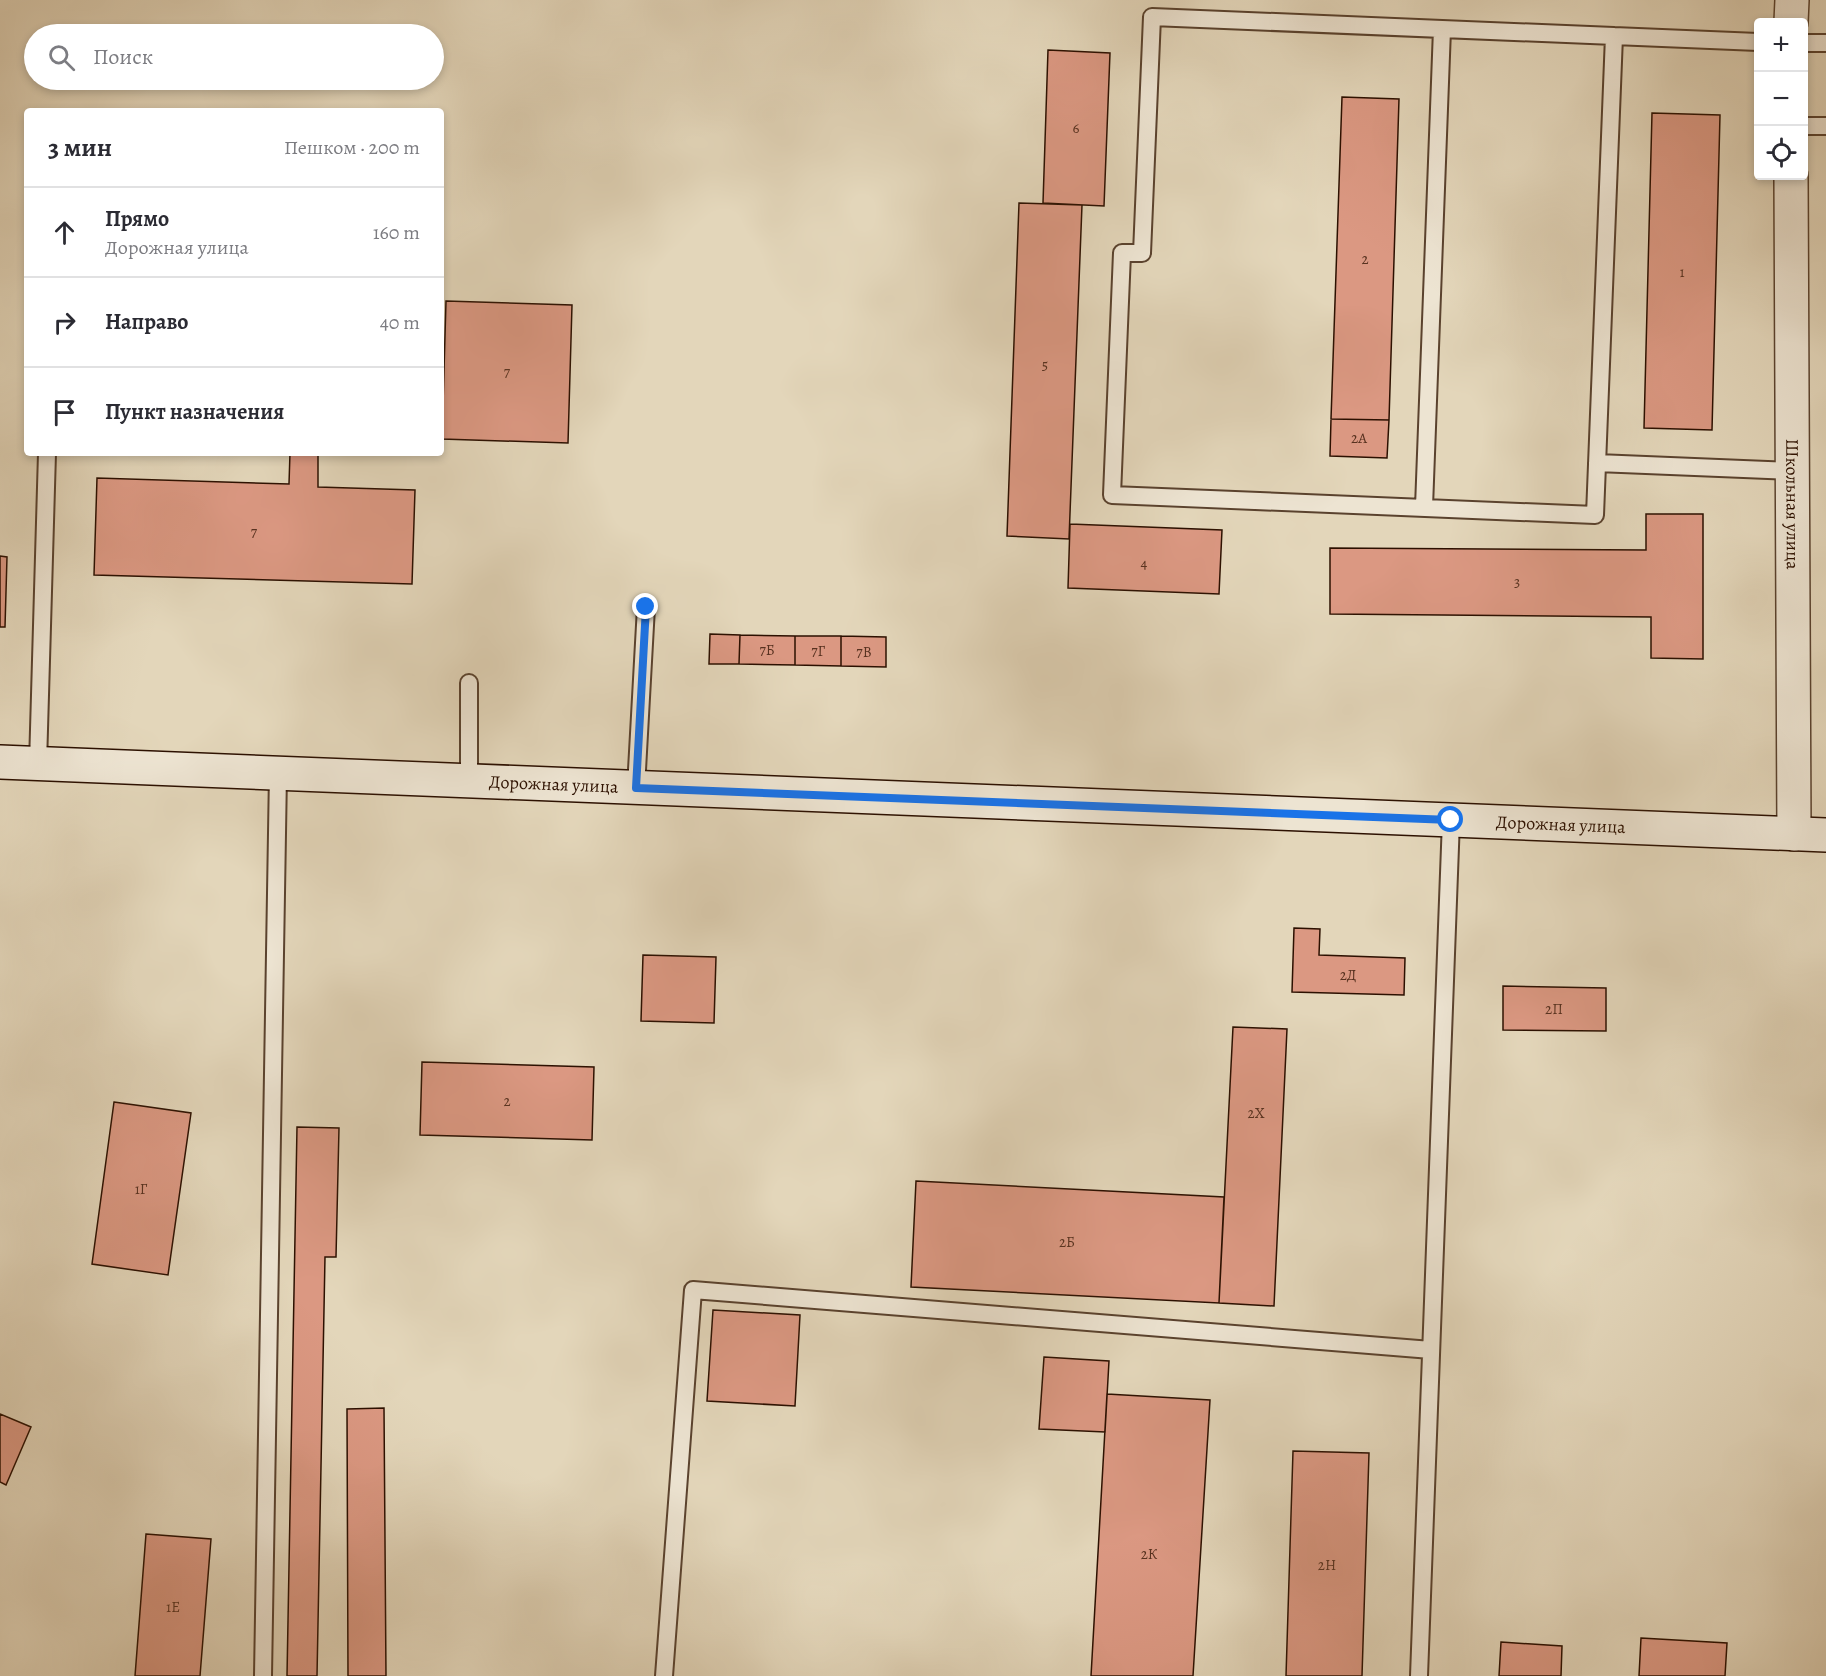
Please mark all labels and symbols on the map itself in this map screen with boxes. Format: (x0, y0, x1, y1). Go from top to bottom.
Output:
house number: 6 (1073, 118, 1080, 138)
house number: 2 (1361, 249, 1369, 269)
house number: 1 (1679, 262, 1685, 282)
house number: 5 (1042, 355, 1048, 375)
house number: 7 (504, 362, 511, 382)
house number: 2А (1351, 428, 1367, 448)
street label: Школьная улица (1780, 438, 1805, 570)
house number: 7 (251, 522, 258, 542)
house number: 4 (1141, 553, 1148, 573)
house number: 3 (1514, 572, 1520, 592)
route end (632, 593, 658, 619)
house number: 7Б (759, 640, 775, 660)
house number: 7Г (811, 641, 825, 661)
house number: 7В (856, 642, 872, 662)
street label: Дорожная улица (488, 770, 619, 799)
route start (1437, 806, 1463, 832)
street label: Дорожная улица (1496, 810, 1627, 839)
house number: 2Д (1340, 965, 1356, 985)
house number: 2П (1545, 999, 1563, 1019)
house number: 2 (503, 1091, 511, 1111)
house number: 2Х (1248, 1103, 1265, 1123)
house number: 1Г (135, 1179, 148, 1199)
house number: 2Б (1059, 1232, 1075, 1252)
house number: 2К (1141, 1544, 1158, 1564)
house number: 2Н (1318, 1555, 1336, 1575)
house number: 1Е (166, 1597, 180, 1617)

